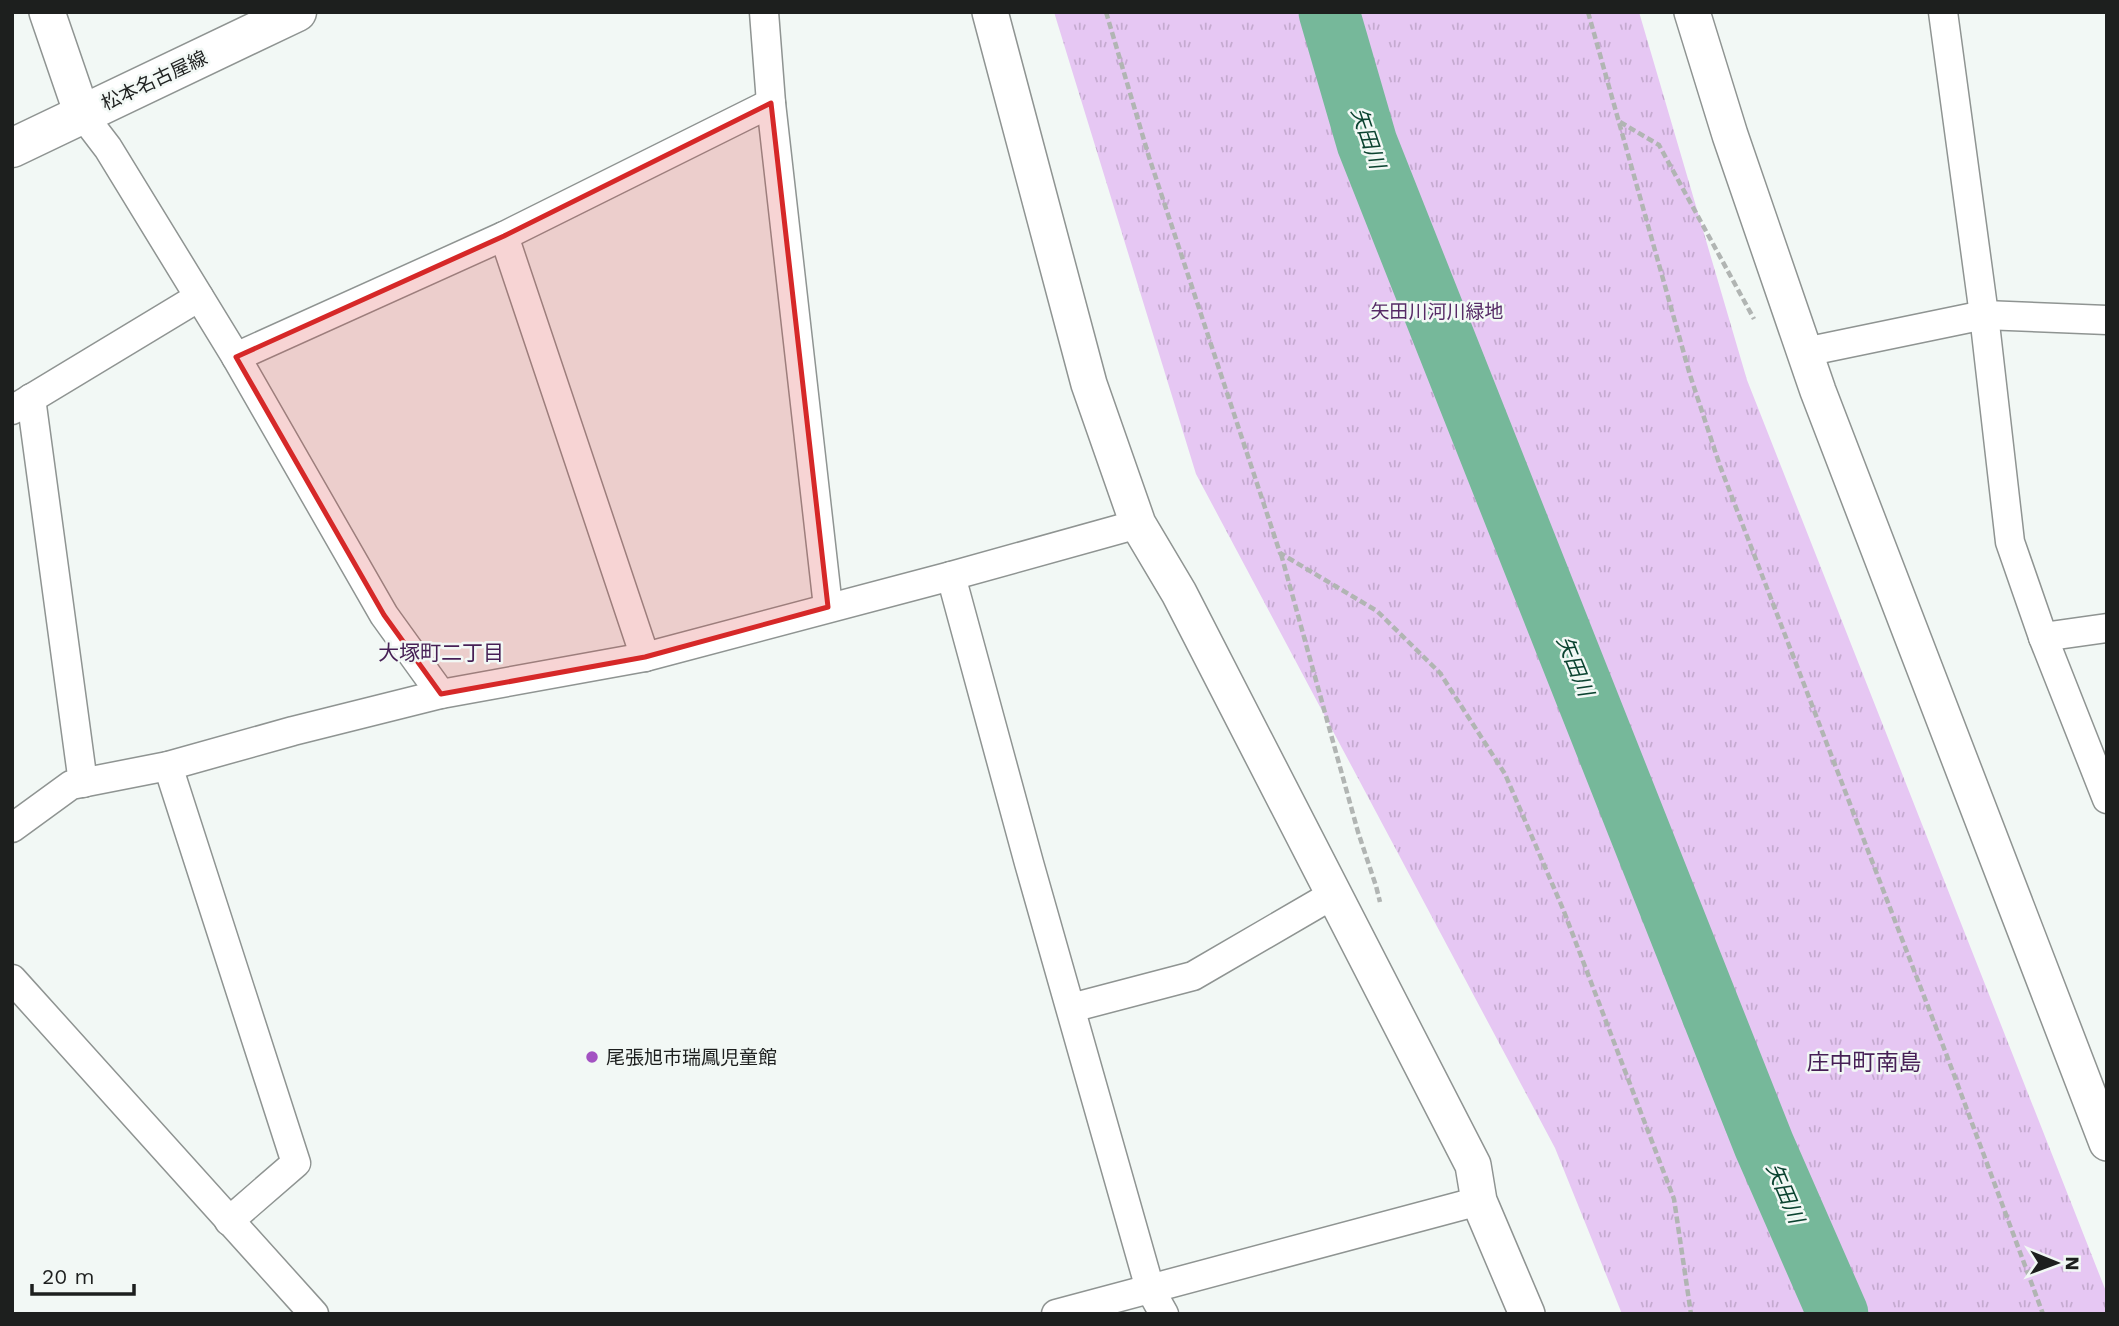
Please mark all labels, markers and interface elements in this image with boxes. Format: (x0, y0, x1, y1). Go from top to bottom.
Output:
street label: 松本名古屋線 (98, 46, 211, 115)
water label: 矢田川 (1346, 104, 1391, 174)
park label: 矢田川河川緑地 (1370, 300, 1504, 323)
water label: 矢田川 (1552, 632, 1600, 702)
district label: 大塚町二丁目 (378, 640, 504, 665)
place label: 尾張旭市瑞鳳児童館 (606, 1046, 777, 1069)
marker: 尾張旭市瑞鳳児童館 (584, 1049, 600, 1065)
district label: 庄中町南島 (1807, 1049, 1922, 1076)
water label: 矢田川 (1762, 1159, 1810, 1229)
north arrow (2021, 1228, 2091, 1298)
scale bar (32, 1252, 133, 1296)
text: N (2061, 1256, 2084, 1271)
text: 20 m (42, 1264, 94, 1289)

